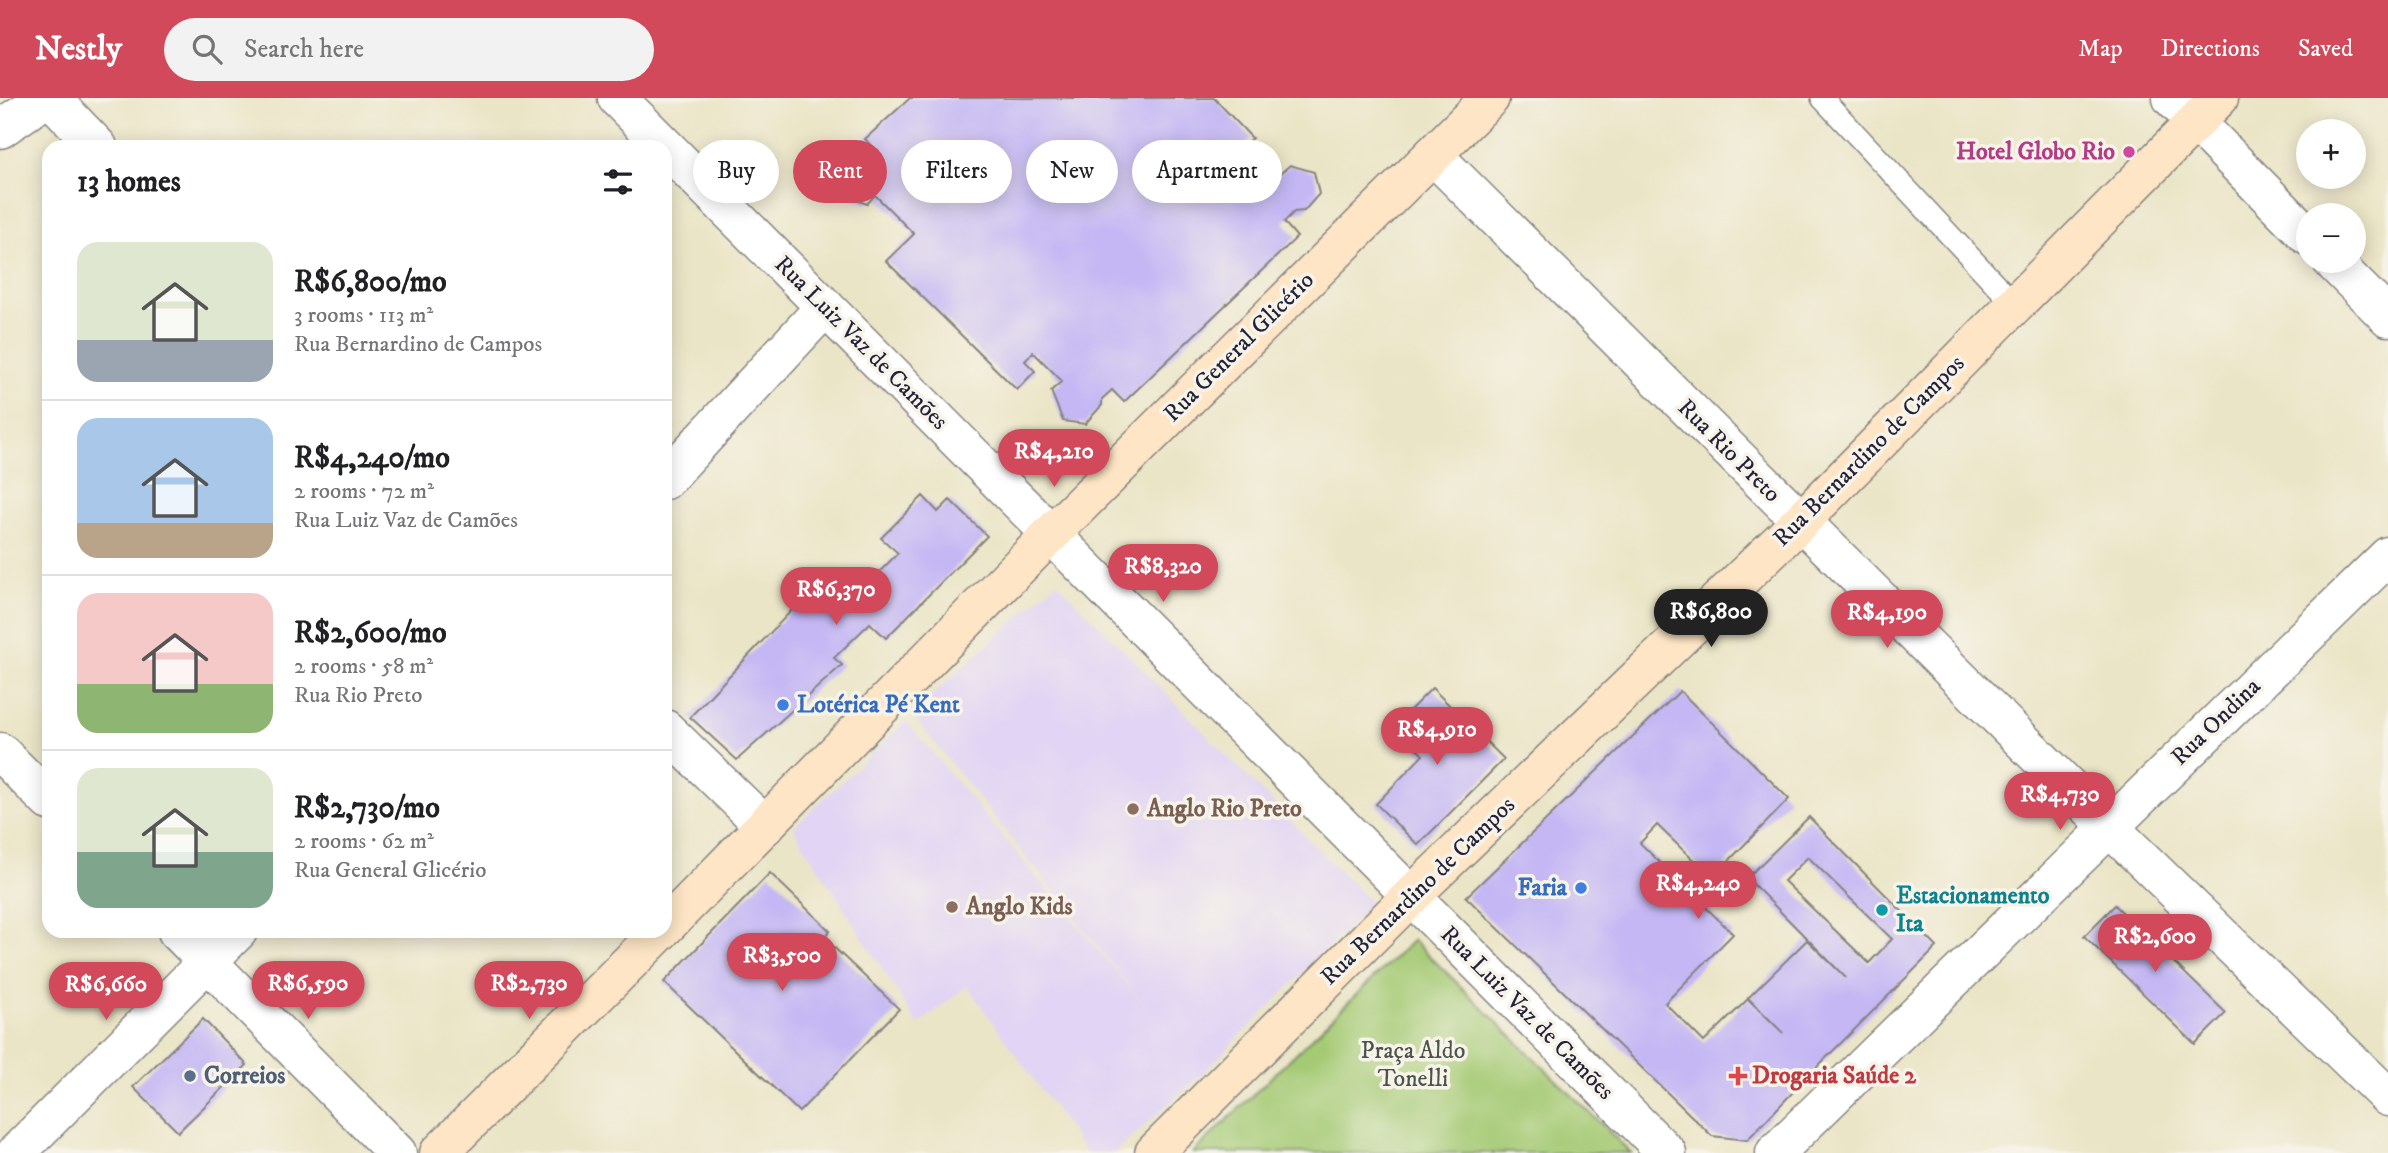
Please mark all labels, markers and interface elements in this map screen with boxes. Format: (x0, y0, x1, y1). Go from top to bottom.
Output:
search box (164, 18, 654, 81)
text: Nestly (35, 29, 122, 70)
icon: search (188, 30, 226, 68)
text: Search here (244, 33, 364, 66)
text: Map (2078, 34, 2123, 64)
text: Directions (2161, 34, 2260, 64)
text: Saved (2298, 34, 2353, 64)
map controls (2296, 119, 2366, 273)
button: + (2296, 119, 2366, 189)
place label: Hotel Globo Rio (1956, 137, 2115, 167)
chip: Buy (693, 140, 779, 203)
chip: Rent (793, 140, 887, 203)
chip: Filters (901, 140, 1012, 203)
chip: New (1026, 140, 1118, 203)
chip: Apartment (1132, 140, 1282, 203)
marker: Hotel Globo Rio (2121, 144, 2137, 160)
icon: filters (599, 163, 637, 201)
text: 13 homes (77, 164, 181, 201)
button: − (2296, 203, 2366, 273)
street label: Rua Luiz Vaz de Camões (768, 250, 954, 436)
text: R$6,800/mo (294, 264, 447, 301)
street label: Rua General Glicério (1157, 265, 1321, 429)
icon: home (133, 270, 217, 354)
text: 3 rooms · 113 m² (294, 301, 433, 330)
text: Rua Bernardino de Campos (294, 330, 542, 359)
street label: Rua Bernardino de Campos (1767, 349, 1971, 553)
street label: Rua Rio Preto (1671, 393, 1787, 509)
pin: R$4,210 (989, 430, 1119, 489)
text: R$4,210 (1014, 437, 1094, 466)
text: R$4,240/mo (294, 440, 450, 477)
icon: home (133, 446, 217, 530)
text: 2 rooms · 72 m² (294, 477, 434, 506)
text: Rua Luiz Vaz de Camões (294, 506, 518, 535)
pin: R$8,320 (1098, 545, 1228, 604)
text: R$8,320 (1124, 552, 1202, 581)
pin: R$6,370 (771, 568, 901, 627)
text: R$6,370 (796, 575, 876, 604)
pin: R$6,800 (1646, 589, 1776, 649)
pin: R$4,190 (1822, 590, 1952, 650)
text: R$6,800 (1670, 597, 1752, 626)
text: R$4,190 (1847, 598, 1927, 627)
text: R$2,600/mo (294, 615, 447, 652)
icon: home (133, 621, 217, 705)
text: 2 rooms · 58 m² (294, 652, 433, 681)
street label: Rua Ondina (2165, 671, 2268, 772)
text: Rua Rio Preto (294, 681, 422, 710)
place label: Lotérica Pé Kent (797, 690, 960, 720)
marker: Lotérica Pé Kent (775, 697, 791, 713)
pin: R$4,910 (1372, 708, 1502, 767)
text: R$4,910 (1397, 715, 1477, 744)
pin: R$4,730 (1995, 772, 2125, 832)
text: R$4,730 (2020, 780, 2100, 809)
text: R$2,730/mo (294, 790, 440, 827)
street label: Rua Bernardino de Campos (1314, 790, 1522, 992)
place label: Anglo Rio Preto (1146, 794, 1302, 824)
icon: home (133, 796, 217, 880)
marker: Anglo Rio Preto (1125, 801, 1141, 817)
text: 2 rooms · 62 m² (294, 827, 434, 856)
text: Rua General Glicério (294, 856, 486, 885)
pin: R$4,240 (1633, 862, 1763, 921)
text: R$4,240 (1656, 869, 1740, 898)
place label: Faria (1518, 873, 1568, 903)
marker: Faria (1573, 880, 1589, 896)
place label: Estacionamento Ita (1896, 881, 2050, 939)
place label: Anglo Kids (965, 892, 1073, 922)
marker: Anglo Kids (944, 899, 960, 915)
marker: Estacionamento Ita (1874, 902, 1890, 918)
pin: R$2,600 (2090, 914, 2220, 974)
street label: Rua Luiz Vaz de Camões (1434, 920, 1620, 1106)
text: R$2,600 (2114, 922, 2196, 951)
pin: R$3,500 (717, 934, 847, 993)
text: R$3,500 (743, 941, 821, 970)
pin: R$6,660 (41, 962, 171, 1022)
pin: R$6,590 (243, 962, 373, 1021)
pin: R$2,730 (464, 962, 594, 1021)
text: R$6,590 (268, 969, 348, 998)
text: R$2,730 (490, 969, 568, 998)
text: R$6,660 (65, 970, 147, 999)
park label: Praça Aldo Tonelli (1361, 1036, 1465, 1094)
place label: Correios (204, 1061, 285, 1091)
place label: Drogaria Saúde 2 (1752, 1061, 1917, 1091)
marker: Correios (182, 1068, 198, 1084)
marker: Drogaria Saúde 2 (1730, 1068, 1746, 1084)

